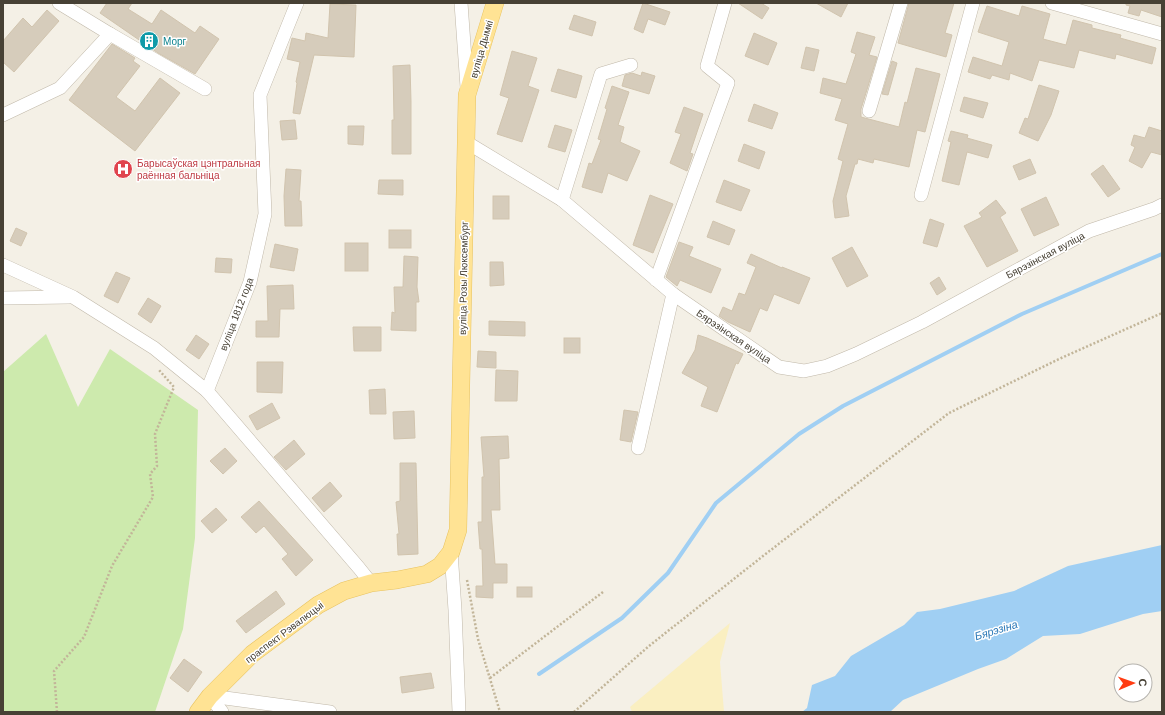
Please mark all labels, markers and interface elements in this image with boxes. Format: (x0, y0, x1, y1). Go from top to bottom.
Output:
street label: вуліца Дымкі (468, 19, 495, 79)
building icon: Морг (138, 30, 160, 52)
place label: Морг (163, 36, 187, 47)
hospital icon: Барысаўская цэнтральная раённая бальніца (112, 158, 134, 180)
place label: Барысаўская цэнтральная раённая бальніца (137, 158, 260, 181)
street label: вуліца Розы Люксембург (457, 221, 470, 335)
street label: Бярэзінская вуліца (1004, 230, 1087, 281)
street label: вуліца 1812 года (218, 276, 256, 352)
street label: Бярэзінская вуліца (694, 307, 773, 366)
street label: праспект Рэвалюцыі (243, 599, 326, 665)
water label: Бярэзіна (973, 618, 1019, 642)
north arrow (1113, 663, 1153, 703)
text: С (1137, 678, 1149, 687)

